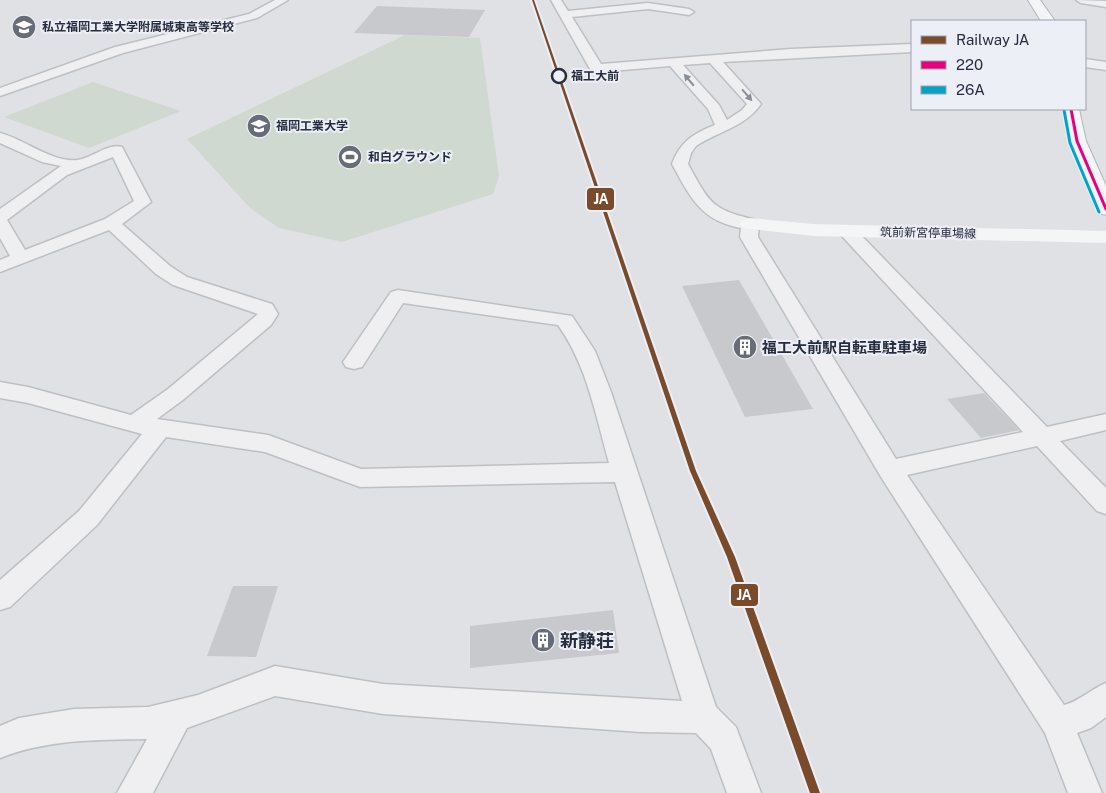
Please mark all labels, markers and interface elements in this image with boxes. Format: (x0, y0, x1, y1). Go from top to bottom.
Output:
school or university icon: 私立福岡工業大学附属城東高等学校 (11, 14, 37, 40)
place label: 私立福岡工業大学附属城東高等学校 (42, 20, 234, 34)
legend (911, 20, 1086, 110)
text: Railway JA (956, 31, 1030, 48)
text: 220 (956, 56, 983, 73)
marker: 福工大前 (551, 68, 567, 84)
place label: 福工大前 (571, 69, 619, 83)
one-way arrow (683, 74, 694, 87)
text: 26A (956, 81, 985, 98)
one-way arrow (741, 88, 752, 101)
school or university icon: 福岡工業大学 (246, 113, 272, 139)
place label: 福岡工業大学 (276, 119, 348, 133)
sports icon: 和白グラウンド (337, 144, 363, 170)
place label: 和白グラウンド (368, 150, 452, 164)
line badge: JA (586, 187, 615, 211)
text: JA (593, 191, 609, 207)
street label: 筑前新宮停車場線 (880, 225, 976, 241)
building icon: 福工大前駅自転車駐車場 (732, 334, 758, 360)
place label: 福工大前駅自転車駐車場 (761, 339, 927, 356)
line badge: JA (730, 583, 759, 607)
text: JA (736, 587, 752, 603)
building icon: 新静荘 (530, 627, 556, 653)
place label: 新静荘 (560, 630, 614, 651)

